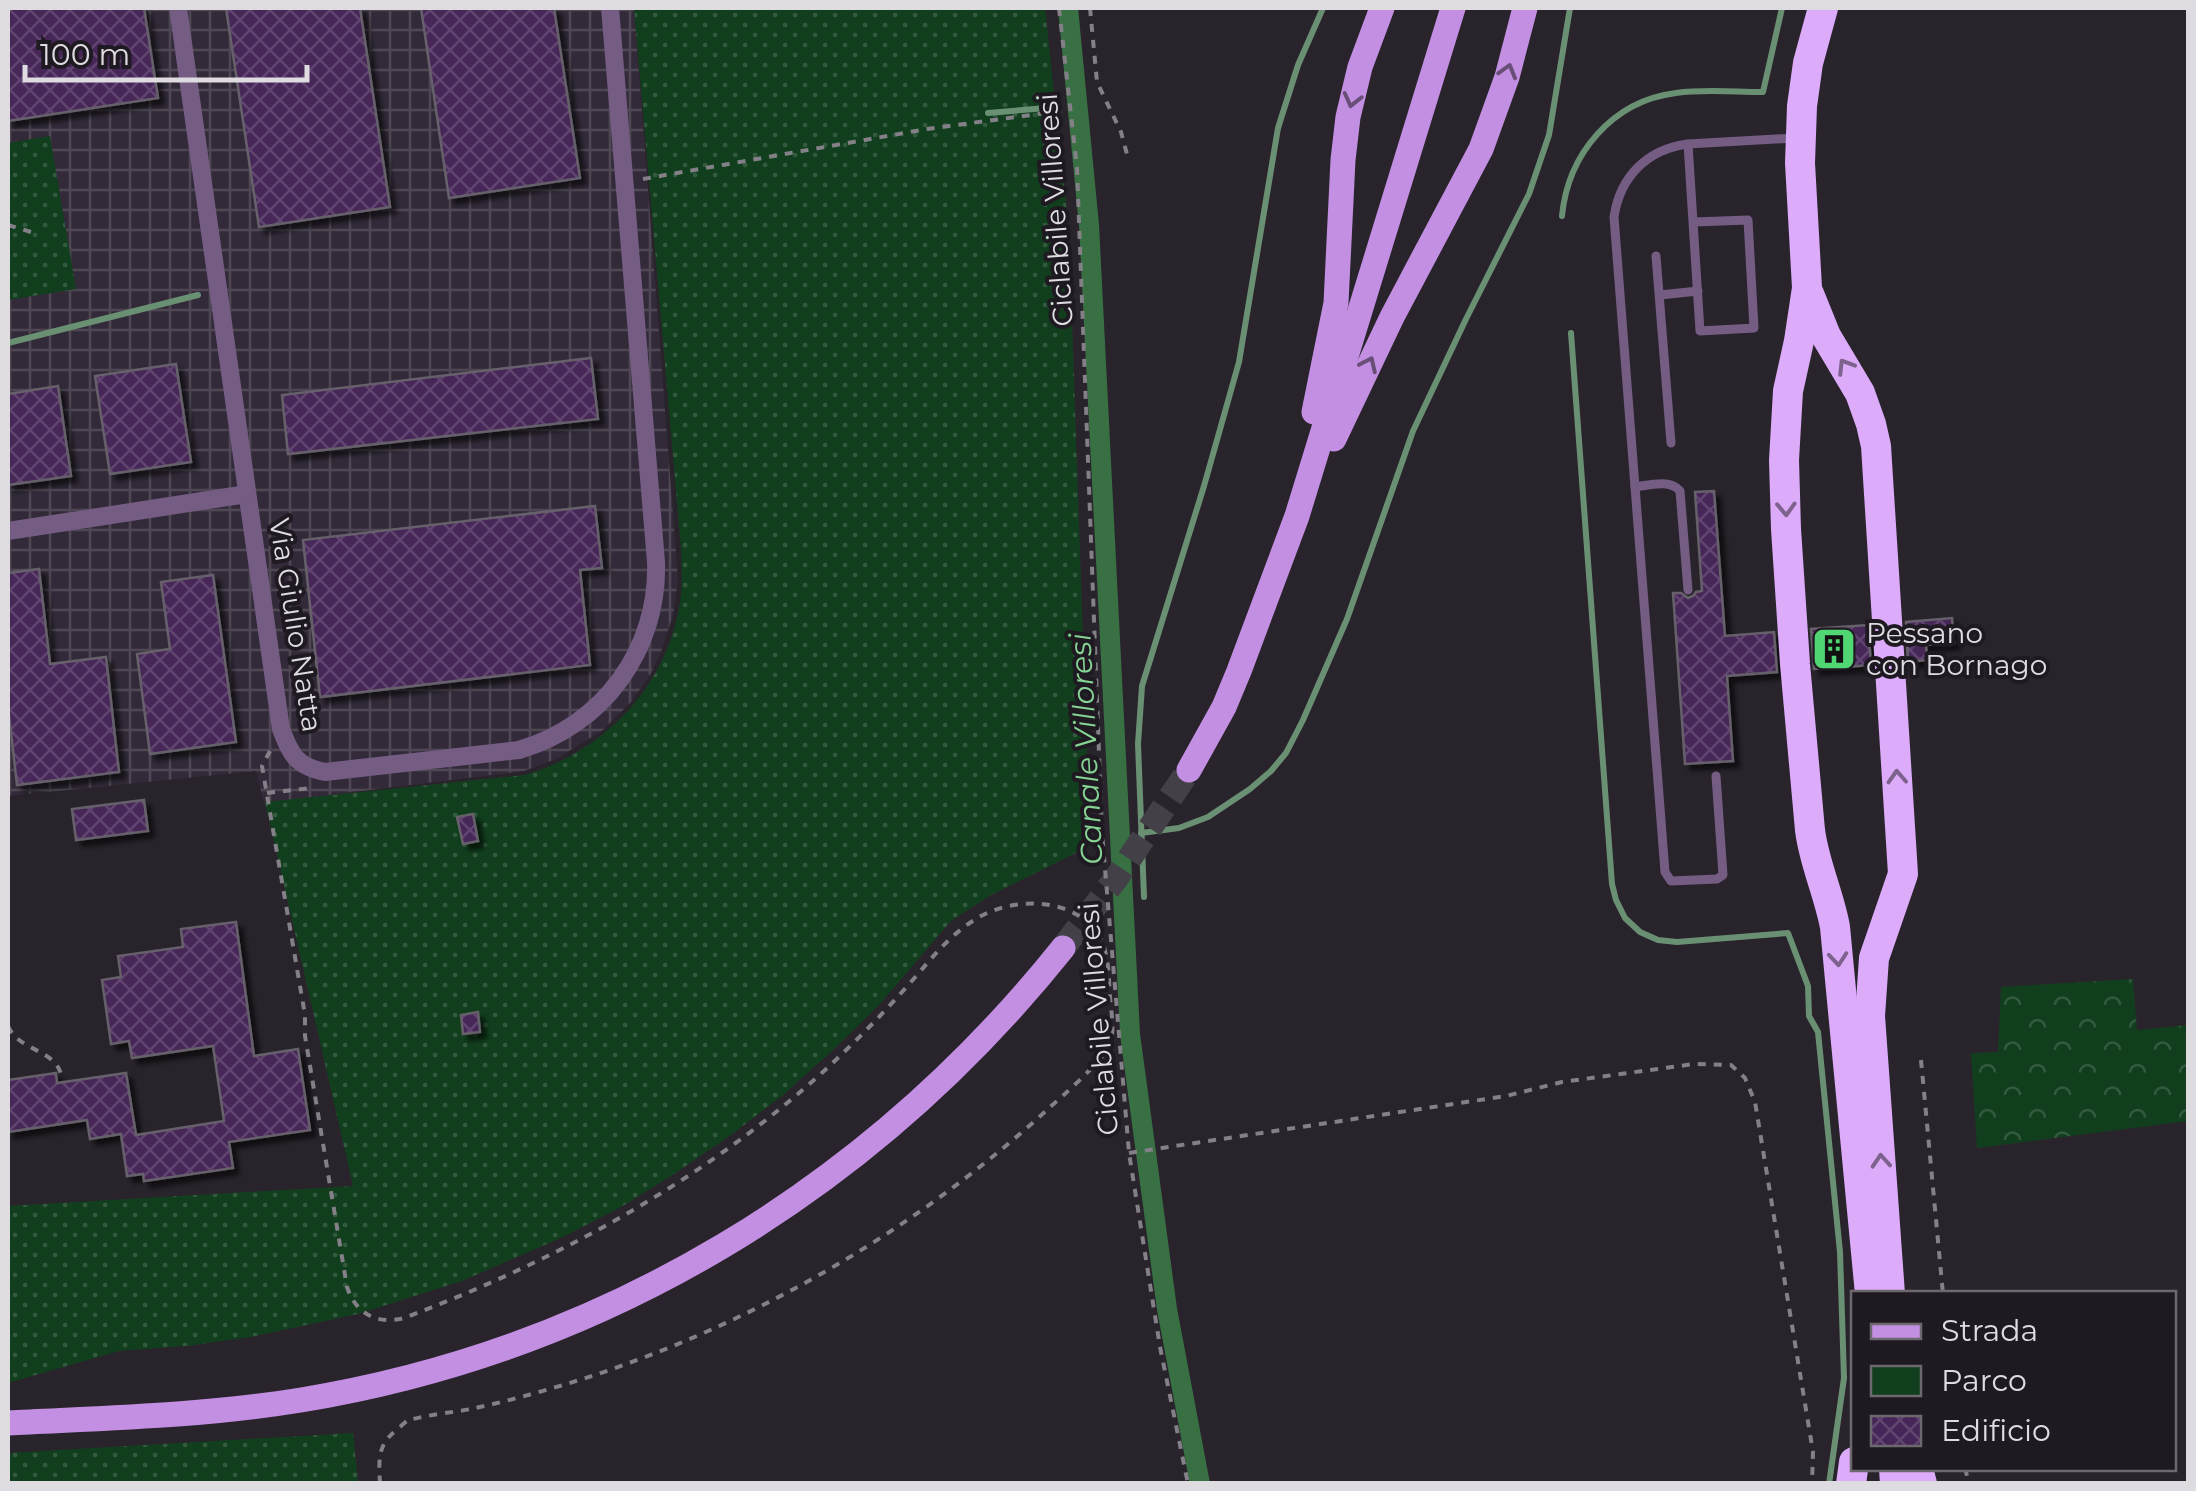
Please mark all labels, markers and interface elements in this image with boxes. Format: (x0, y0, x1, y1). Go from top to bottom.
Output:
scale bar (25, 20, 308, 82)
text: 100 m (40, 36, 130, 73)
one-way arrow (1497, 63, 1518, 81)
one-way arrow (1343, 91, 1364, 108)
street label: Ciclabile Villoresi (1030, 92, 1080, 328)
one-way arrow (1357, 357, 1377, 375)
one-way arrow (1838, 358, 1857, 376)
one-way arrow (1775, 502, 1796, 518)
street label: Via Giulio Natta (262, 516, 330, 734)
place label: Pessano con Bornago (1866, 616, 2047, 682)
building icon: Pessano con Bornago (1811, 626, 1857, 672)
water label: Canale Villoresi (1061, 631, 1111, 866)
one-way arrow (1887, 769, 1908, 785)
street label: Ciclabile Villoresi (1071, 901, 1125, 1137)
one-way arrow (1827, 951, 1848, 967)
one-way arrow (1870, 1153, 1892, 1169)
legend (1851, 1291, 2176, 1471)
text: Strada (1941, 1312, 2038, 1349)
text: Parco (1941, 1362, 2027, 1399)
text: Edificio (1941, 1412, 2051, 1449)

